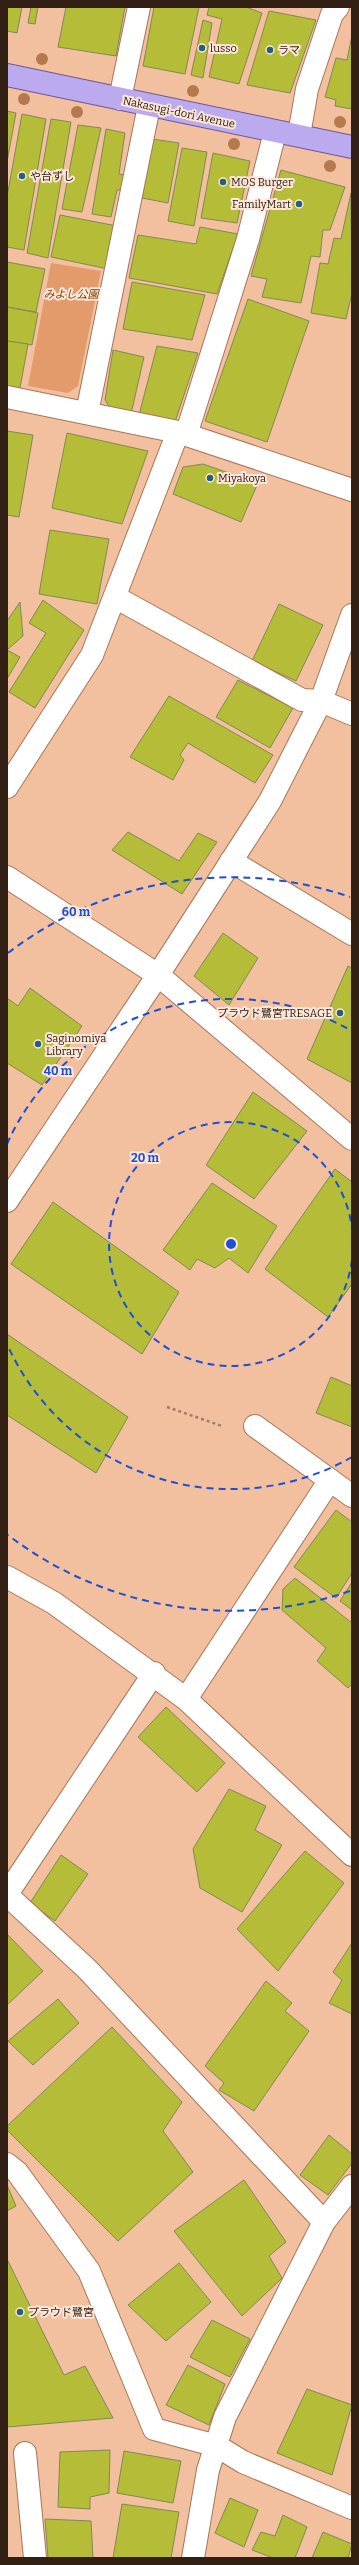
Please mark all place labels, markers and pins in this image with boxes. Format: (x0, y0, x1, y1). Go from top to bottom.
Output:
place label: lusso (210, 42, 237, 55)
marker: lusso (197, 43, 207, 53)
place label: ラマ (278, 44, 300, 57)
marker: ラマ (265, 45, 275, 55)
place label: や台ずし (30, 170, 74, 183)
marker: や台ずし (17, 171, 27, 181)
place label: MOS Burger (231, 176, 293, 189)
marker: MOS Burger (218, 177, 228, 187)
place label: FamilyMart (232, 198, 291, 211)
marker: FamilyMart (294, 199, 304, 209)
place label: Miyakoya (218, 472, 266, 485)
marker: Miyakoya (205, 473, 215, 483)
place label: プラウド鷺宮TRESAGE (217, 1007, 332, 1020)
marker: プラウド鷺宮TRESAGE (335, 1008, 345, 1018)
place label: Saginomiya Library (46, 1032, 106, 1058)
marker: Saginomiya Library (33, 1039, 43, 1049)
centre of rings (224, 1237, 238, 1251)
place label: プラウド鷺宮 (28, 2306, 94, 2319)
marker: プラウド鷺宮 (15, 2307, 25, 2317)

